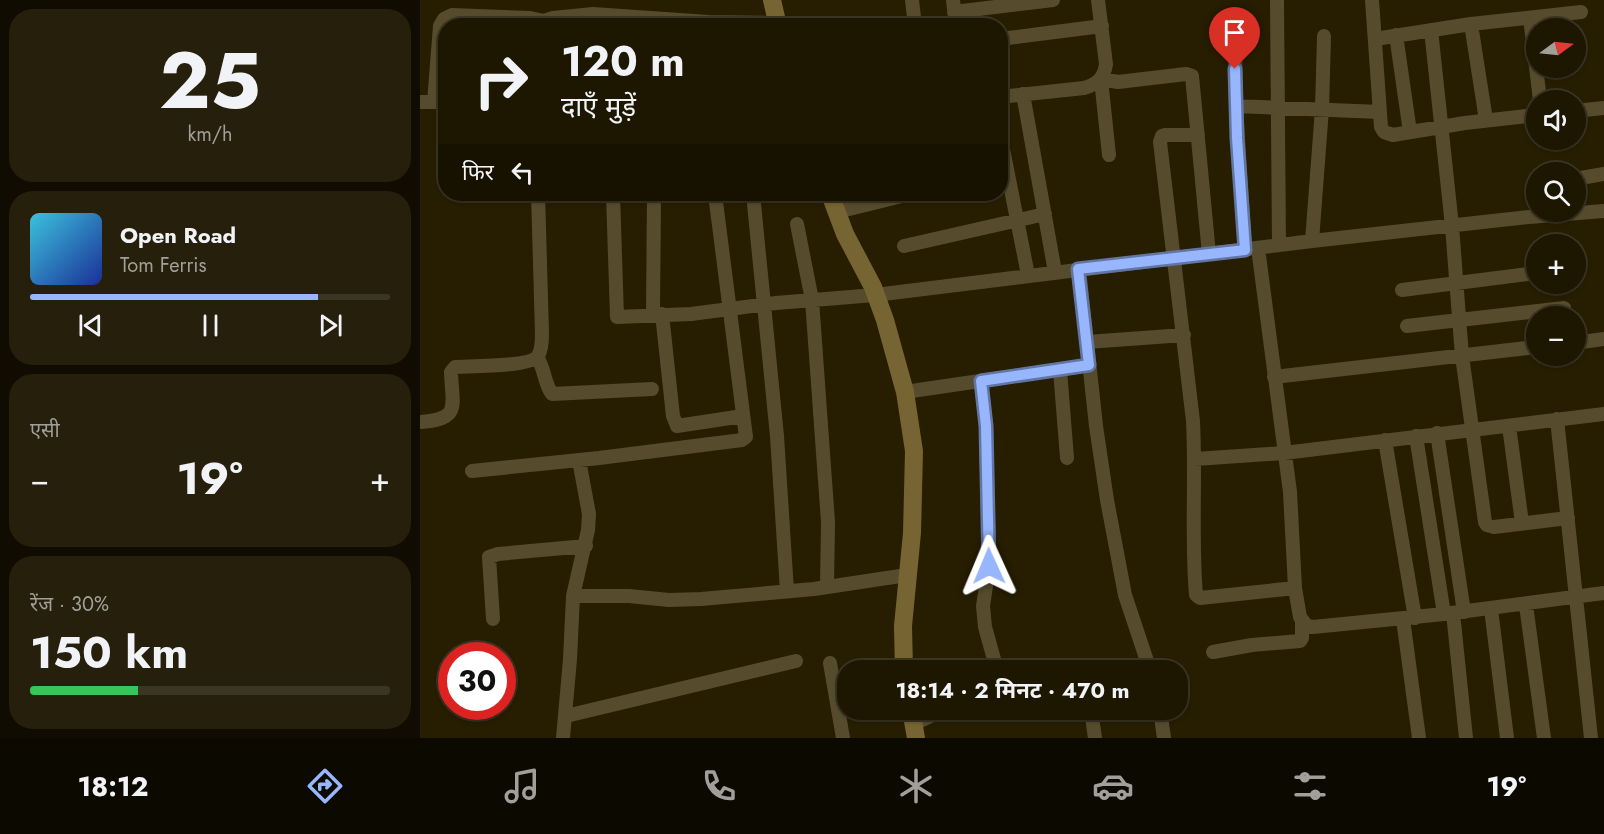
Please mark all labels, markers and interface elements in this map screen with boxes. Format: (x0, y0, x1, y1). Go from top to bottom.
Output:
pin (1209, 7, 1260, 69)
icon: arrive (1218, 16, 1251, 49)
north arrow (1526, 18, 1586, 78)
map controls (1526, 18, 1586, 366)
text: 25 (159, 25, 261, 137)
text: 120 m (561, 31, 685, 92)
icon: right (462, 42, 540, 120)
text: दाएँ मुड़ें (561, 87, 636, 126)
button: sound (1526, 90, 1586, 150)
text: km/h (187, 120, 233, 149)
text: फिर (462, 156, 494, 188)
icon: left (506, 156, 539, 189)
button: search (1526, 162, 1586, 222)
text: Open Road (120, 219, 236, 251)
button: + (1526, 234, 1586, 294)
text: Tom Ferris (120, 251, 207, 280)
button: − (1526, 306, 1586, 366)
icon: previous (74, 309, 107, 342)
icon: pause (194, 309, 227, 342)
icon: next (314, 309, 347, 342)
text: एसी (30, 416, 60, 445)
text: 19° (176, 446, 243, 511)
text: − (30, 456, 49, 503)
text: + (370, 456, 390, 503)
position arrow (957, 534, 1021, 598)
text: रेंज · 30% (30, 590, 109, 619)
text: 150 km (30, 620, 188, 685)
speed limit sign: 30 (438, 642, 516, 720)
text: 18:14 · 2 मिनट · 470 m (895, 674, 1130, 706)
icon: directions (304, 765, 346, 807)
icon: music (501, 765, 543, 807)
icon: phone (698, 765, 740, 807)
icon: climate (895, 765, 937, 807)
icon: car (1092, 765, 1134, 807)
icon: filters (1289, 765, 1331, 807)
text: 18:12 (78, 767, 148, 806)
text: 19° (1487, 767, 1526, 806)

